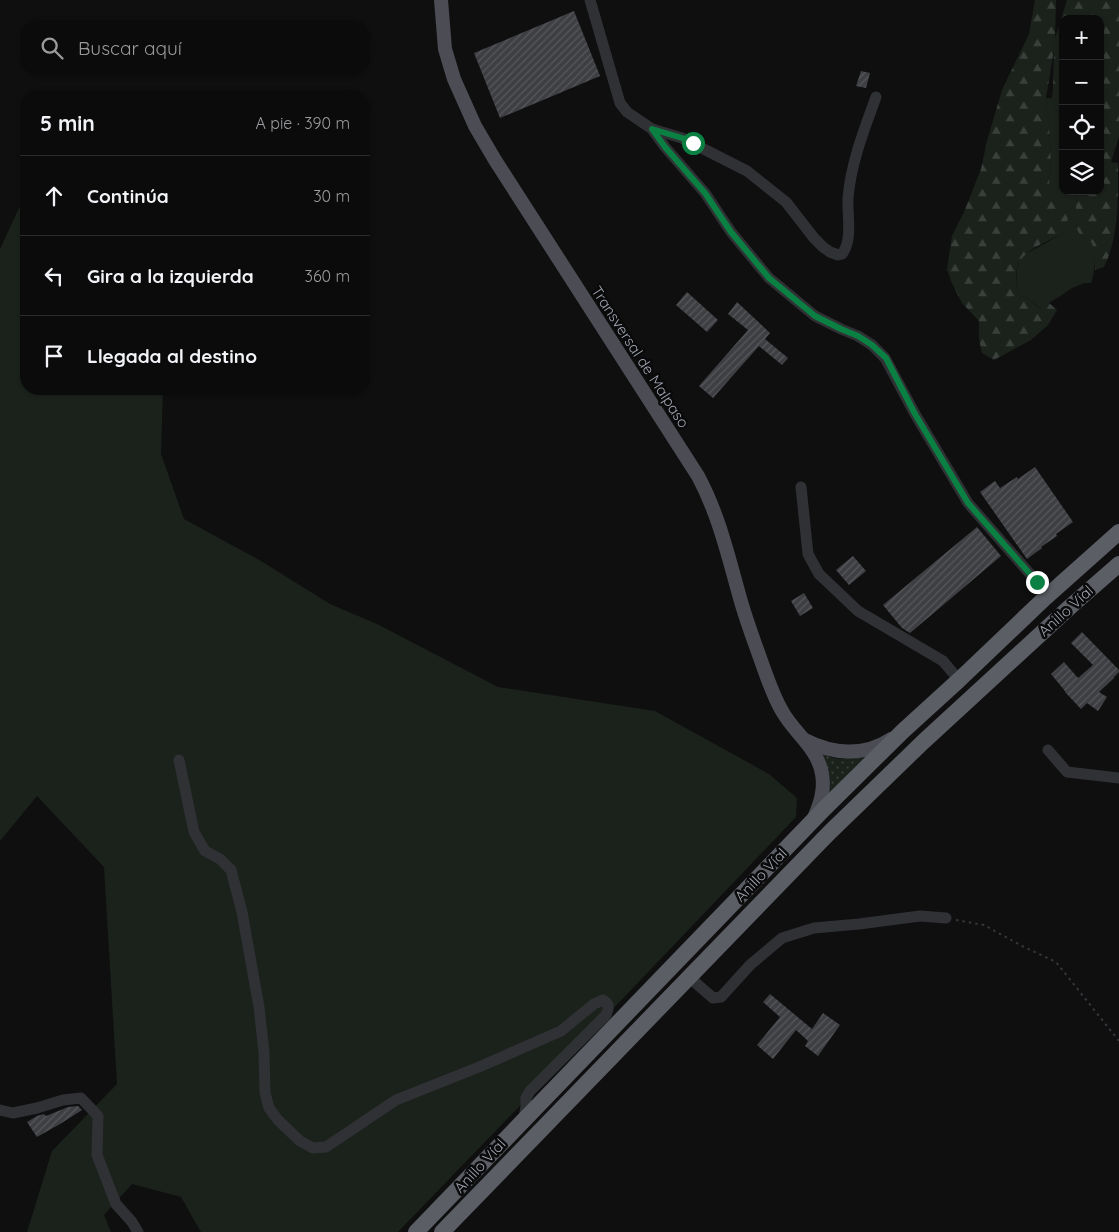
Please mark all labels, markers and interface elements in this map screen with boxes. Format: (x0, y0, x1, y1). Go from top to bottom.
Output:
map controls (1059, 15, 1104, 195)
button: + (1059, 15, 1104, 60)
search box (20, 20, 370, 75)
icon: search (38, 34, 66, 62)
text: Buscar aquí (78, 36, 182, 60)
button: − (1059, 60, 1104, 105)
button: locate (1059, 105, 1104, 150)
text: 5 min (40, 110, 95, 136)
text: A pie · 390 m (255, 113, 350, 133)
route start (682, 132, 705, 155)
button: layers (1059, 150, 1104, 195)
icon: ahead (40, 182, 68, 210)
text: Continúa (87, 184, 169, 208)
text: 30 m (313, 186, 350, 206)
icon: left (40, 262, 68, 290)
text: Gira a la izquierda (87, 264, 254, 288)
text: 360 m (305, 266, 350, 286)
street label: Transversal de Malpaso (587, 282, 693, 431)
icon: arrive (40, 342, 68, 370)
text: Llegada al destino (87, 344, 257, 368)
route end (1026, 571, 1049, 594)
street label: Anillo Víal (1034, 581, 1097, 640)
street label: Anillo Víal (730, 844, 791, 905)
street label: Anillo Víal (450, 1135, 510, 1197)

